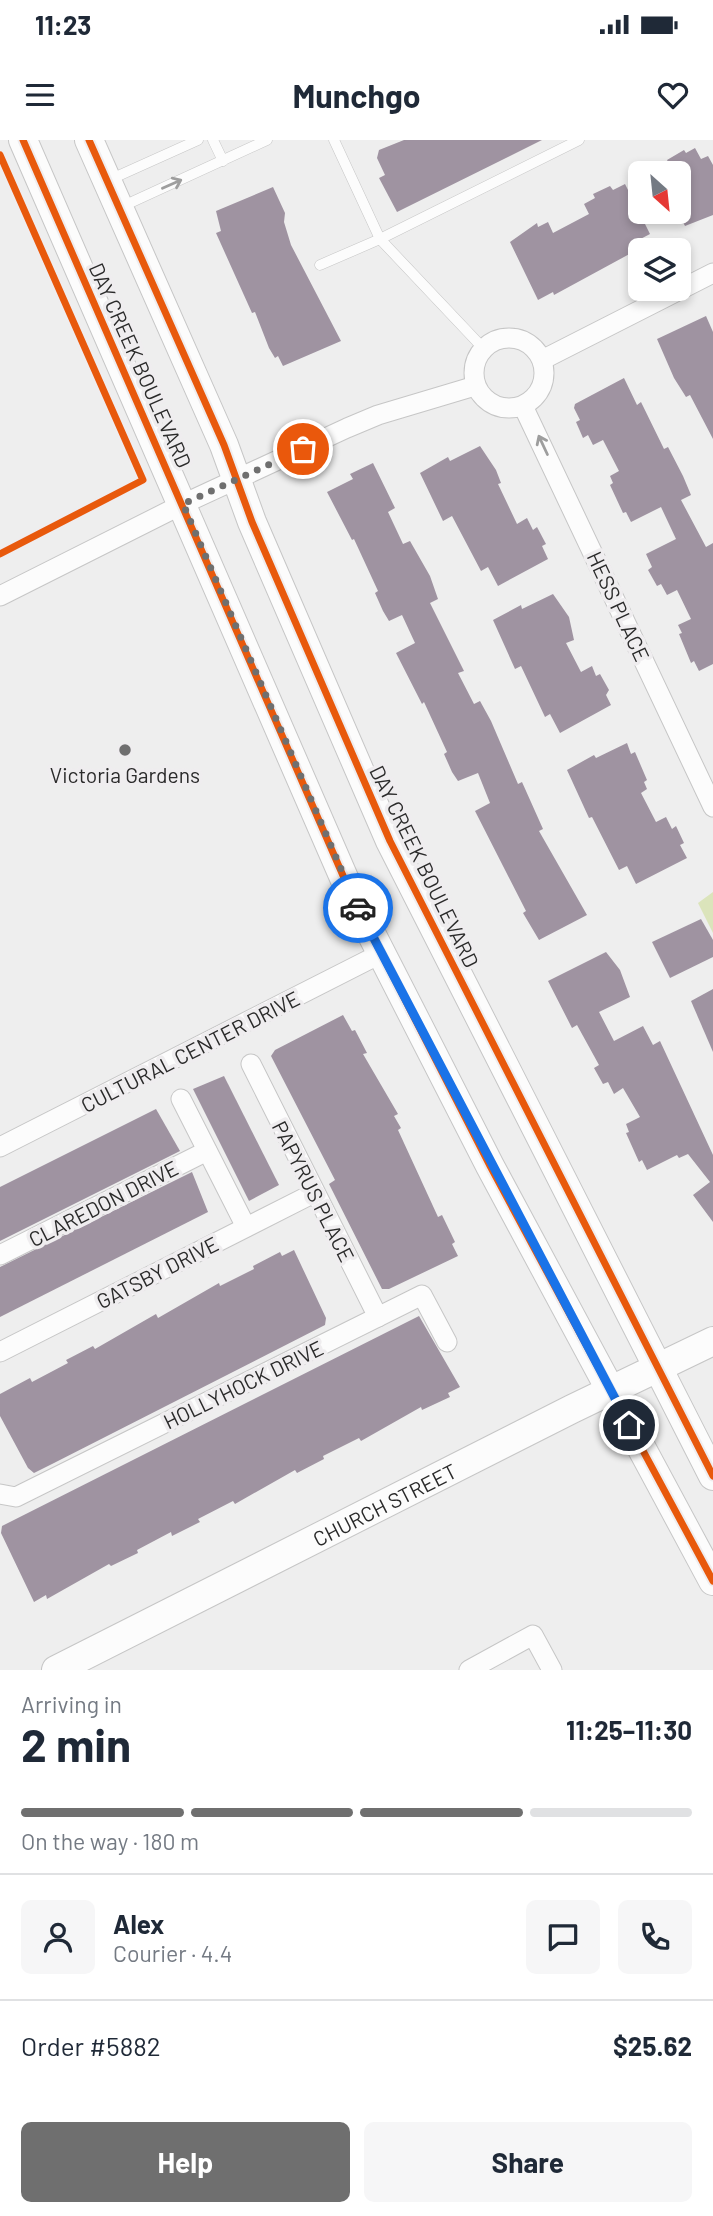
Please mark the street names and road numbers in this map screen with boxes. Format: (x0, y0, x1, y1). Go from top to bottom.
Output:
street label: DAY CREEK BOULEVARD (85, 259, 197, 471)
street label: HESS PLACE (583, 547, 655, 665)
street label: DAY CREEK BOULEVARD (365, 761, 485, 971)
street label: CULTURAL CENTER DRIVE (77, 985, 303, 1117)
street label: PAPYRUS PLACE (268, 1116, 360, 1266)
street label: CLAREDON DRIVE (24, 1155, 182, 1251)
street label: GATSBY DRIVE (92, 1231, 222, 1313)
street label: HOLLYHOCK DRIVE (159, 1334, 327, 1434)
street label: CHURCH STREET (308, 1457, 460, 1551)

